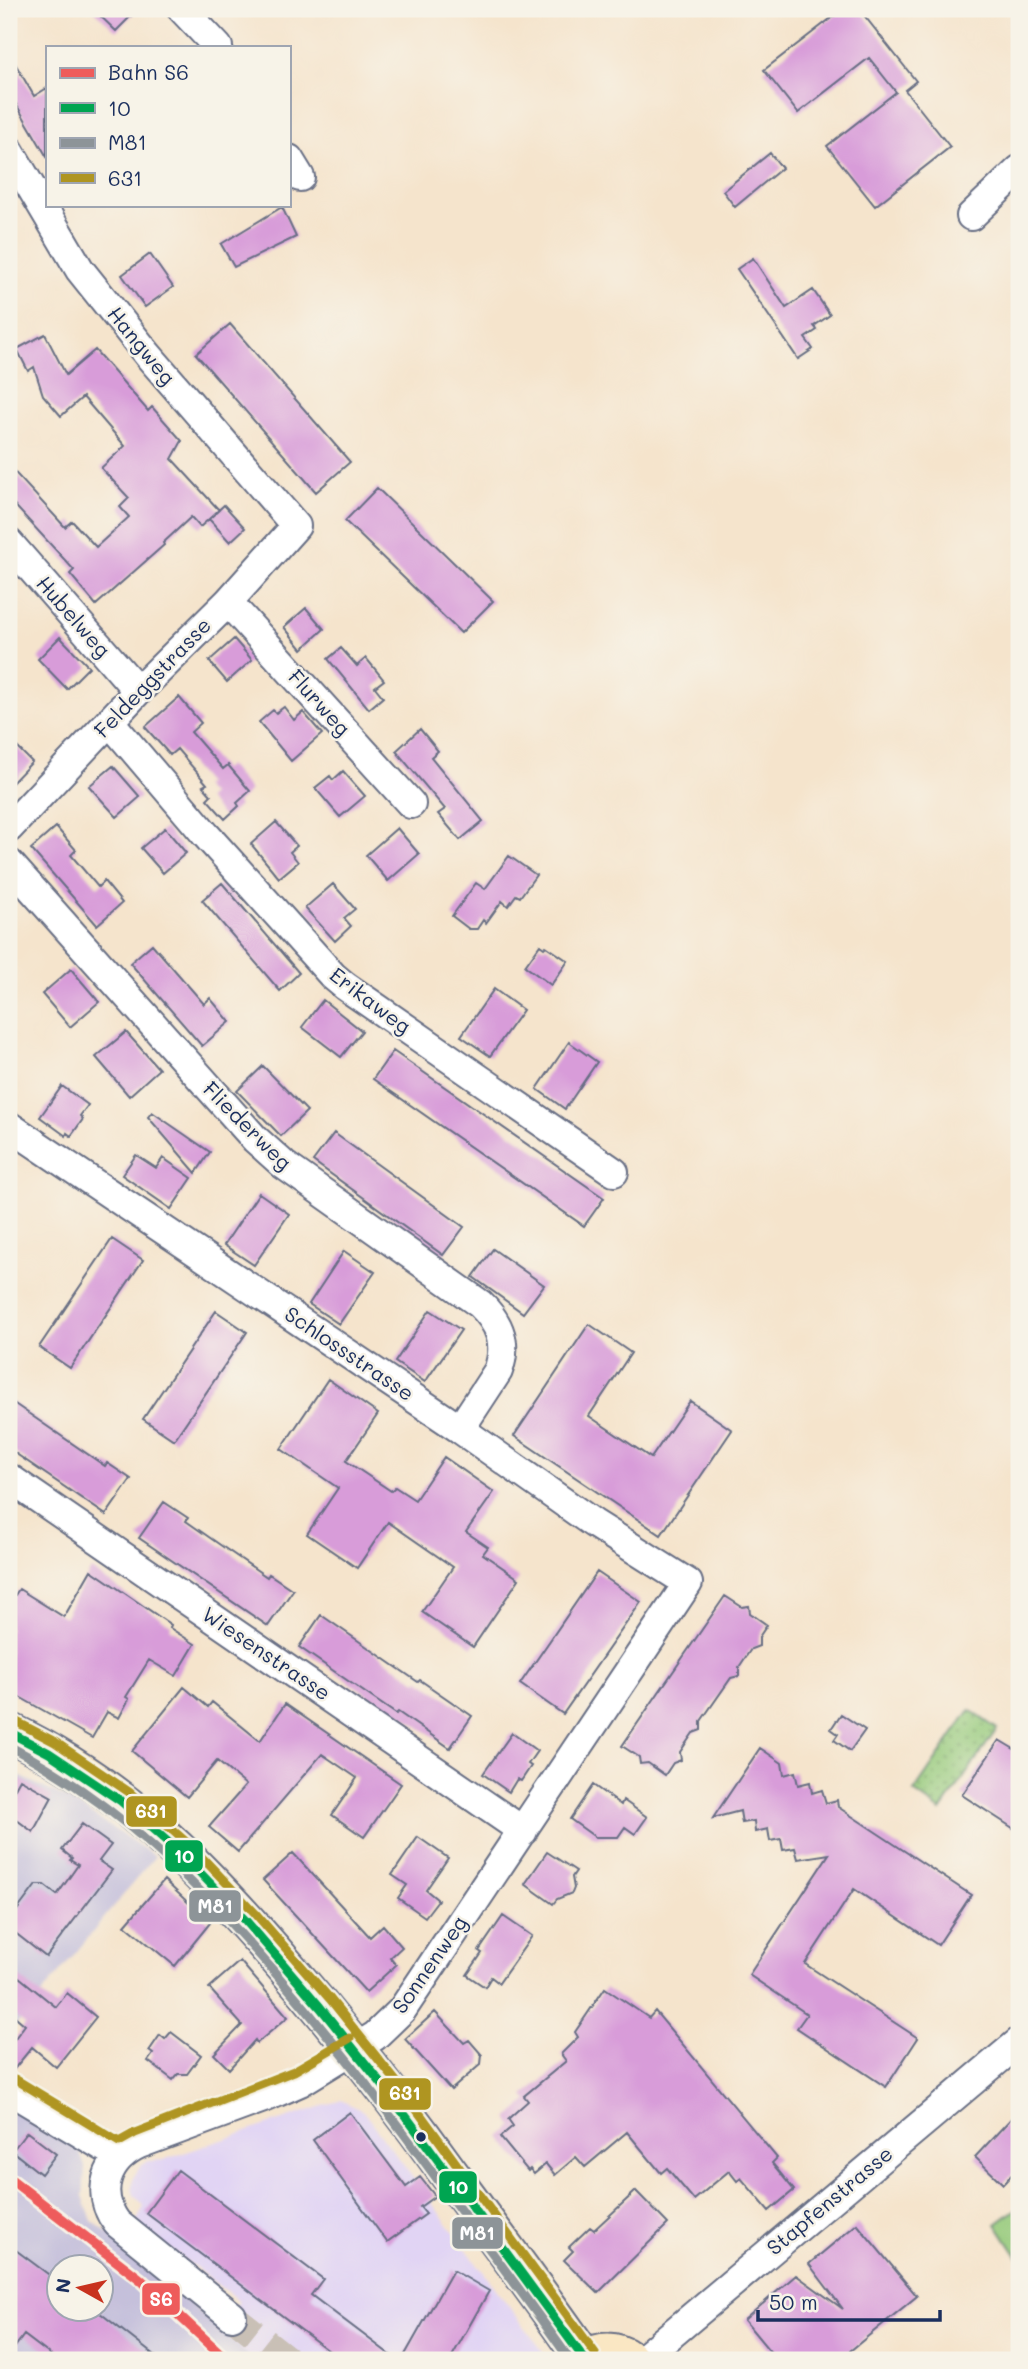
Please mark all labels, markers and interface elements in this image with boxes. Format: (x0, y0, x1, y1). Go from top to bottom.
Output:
legend (46, 46, 290, 206)
text: Bahn S6 (108, 58, 189, 85)
text: 10 (108, 94, 130, 121)
text: M81 (108, 128, 147, 155)
text: 631 (108, 164, 142, 191)
street label: Hangweg (102, 300, 182, 390)
street label: Hubelweg (31, 570, 117, 662)
street label: Feldeggstrasse (88, 611, 216, 743)
street label: Flurweg (283, 663, 357, 741)
street label: Erikaweg (325, 961, 417, 1039)
street label: Fliederweg (198, 1075, 298, 1175)
street label: Schlossstrasse (280, 1299, 420, 1406)
street label: Wiesenstrasse (197, 1600, 336, 1706)
line badge: 631 (125, 1795, 178, 1828)
text: 631 (135, 1798, 167, 1823)
line badge: 10 (164, 1839, 204, 1873)
text: 10 (174, 1843, 194, 1868)
line badge: M81 (188, 1889, 242, 1923)
text: M81 (197, 1893, 233, 1918)
street label: Sonnenweg (385, 1910, 472, 2018)
line badge: 631 (378, 2077, 432, 2111)
text: 631 (389, 2080, 421, 2105)
unlabelled marker (414, 2130, 428, 2144)
street label: Stapfenstrasse (760, 2139, 898, 2260)
line badge: 10 (438, 2170, 478, 2204)
text: 10 (448, 2174, 468, 2199)
line badge: M81 (451, 2216, 504, 2250)
text: M81 (459, 2220, 495, 2245)
north arrow (46, 2254, 116, 2324)
text: N (49, 2277, 76, 2294)
scale bar (758, 2278, 940, 2322)
line badge: S6 (141, 2282, 181, 2316)
text: S6 (149, 2286, 173, 2311)
text: 50 m (769, 2288, 818, 2315)

